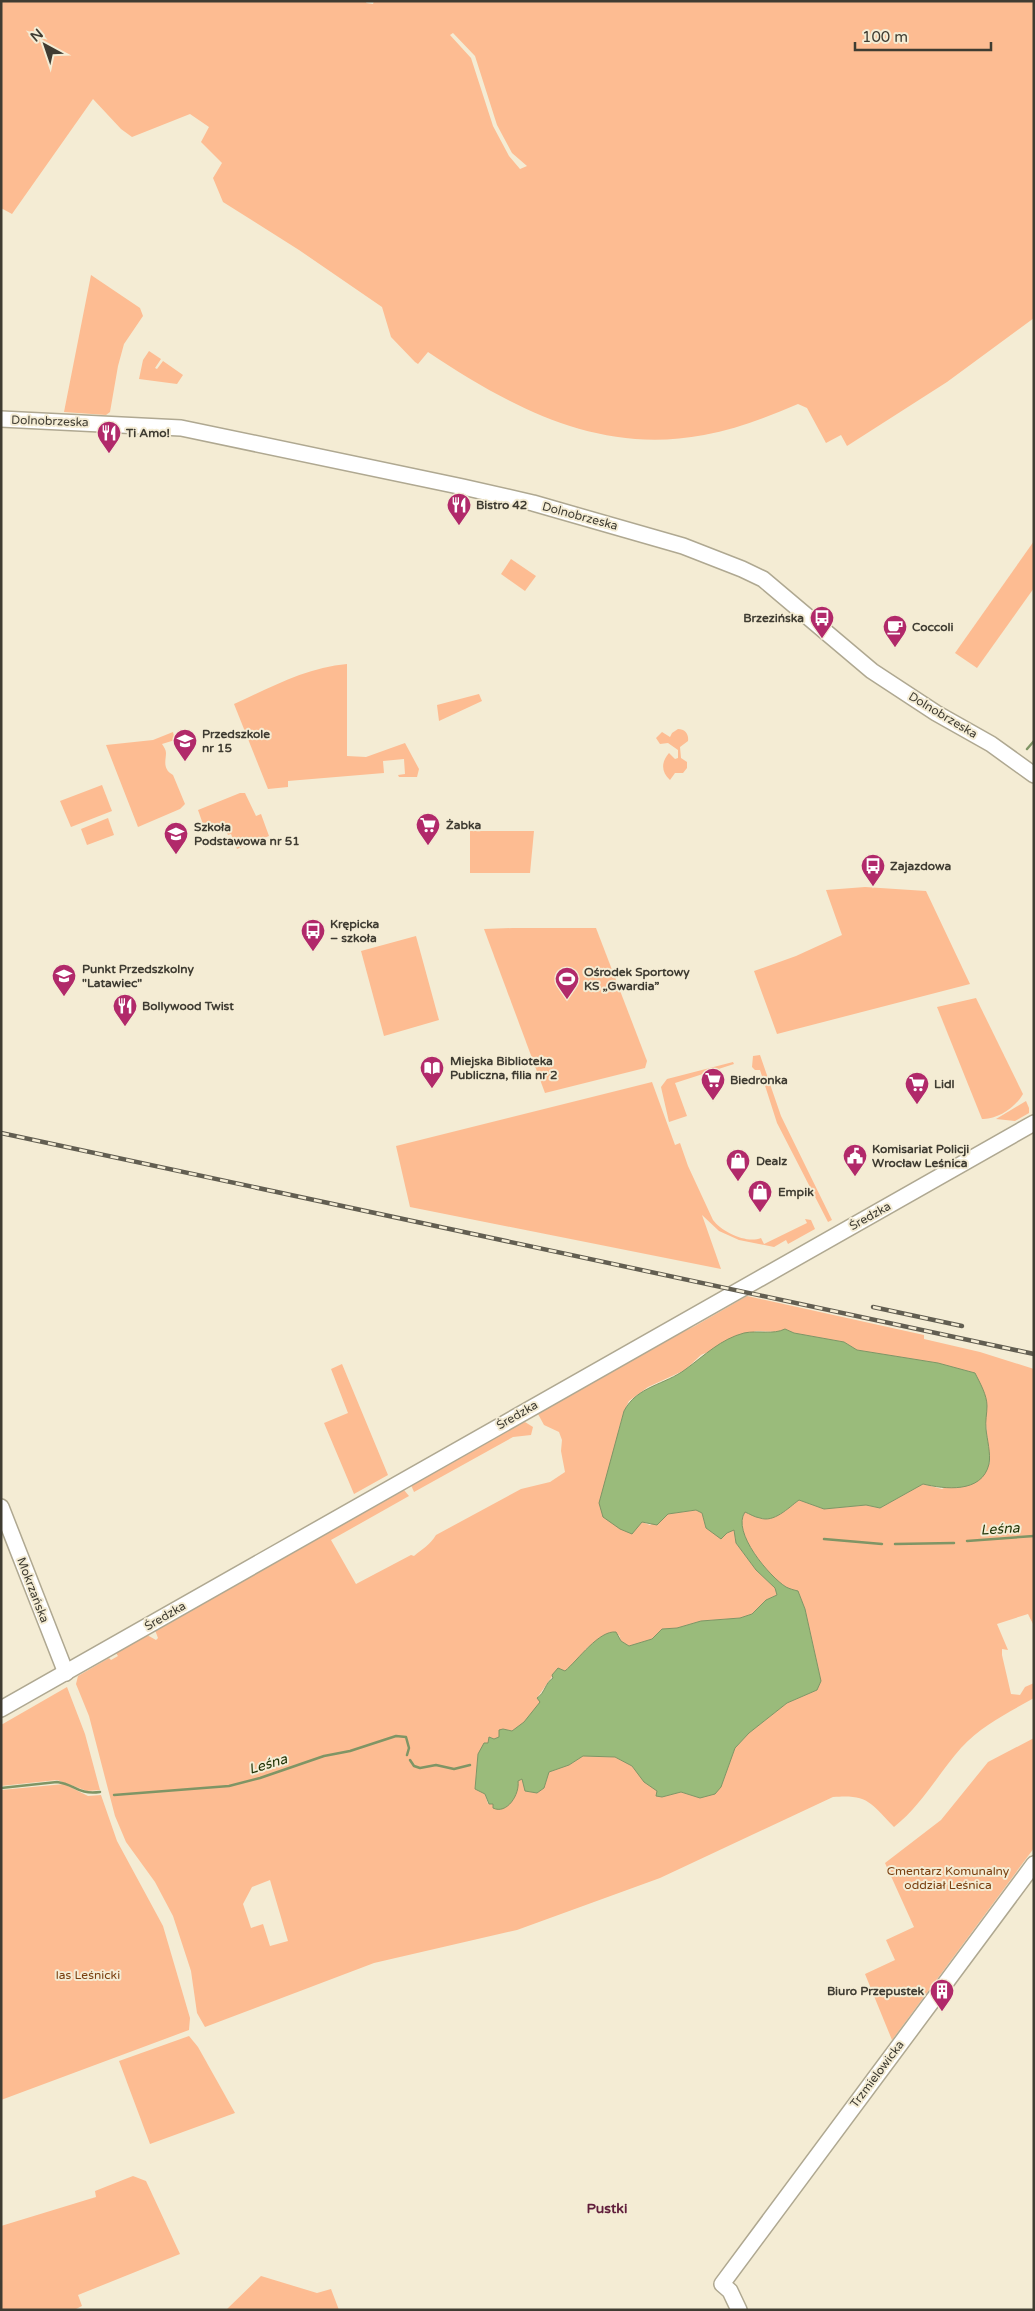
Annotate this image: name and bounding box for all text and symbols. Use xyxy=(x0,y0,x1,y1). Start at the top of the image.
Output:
north arrow xyxy=(20,20,70,70)
scale bar xyxy=(855,20,991,52)
text: N xyxy=(27,25,47,46)
text: 100 m xyxy=(862,28,908,46)
street label: Dolnobrzeska xyxy=(11,413,89,429)
restaurant icon: Ti Amo! xyxy=(96,420,122,454)
place label: Ti Amo! xyxy=(125,426,170,440)
restaurant icon: Bistro 42 xyxy=(446,492,472,526)
place label: Bistro 42 xyxy=(476,498,527,512)
street label: Dolnobrzeska xyxy=(541,499,619,533)
bus stop icon: Brzezińska xyxy=(809,605,835,639)
place label: Brzezińska xyxy=(743,611,804,625)
cafe icon: Coccoli xyxy=(882,614,908,648)
place label: Coccoli xyxy=(912,620,953,634)
street label: Dolnobrzeska xyxy=(906,689,980,741)
place label: Przedszkole nr 15 xyxy=(202,727,270,755)
school or university icon: Przedszkole nr 15 xyxy=(172,728,198,762)
supermarket icon: Żabka xyxy=(415,812,441,846)
place label: Żabka xyxy=(446,818,481,832)
place label: Szkoła Podstawowa nr 51 xyxy=(194,820,300,848)
school or university icon: Szkoła Podstawowa nr 51 xyxy=(163,821,189,855)
bus stop icon: Zajazdowa xyxy=(860,853,886,887)
place label: Zajazdowa xyxy=(890,859,951,874)
place label: Krępicka – szkoła xyxy=(330,917,380,945)
bus stop icon: Krępicka – szkoła xyxy=(300,918,326,952)
place label: Punkt Przedszkolny "Latawiec" xyxy=(82,962,194,990)
school or university icon: Punkt Przedszkolny "Latawiec" xyxy=(51,963,77,997)
place label: Ośrodek Sportowy KS „Gwardia” xyxy=(584,965,690,993)
sports icon: Ośrodek Sportowy KS „Gwardia” xyxy=(554,966,580,1000)
restaurant icon: Bollywood Twist xyxy=(112,993,138,1027)
place label: Bollywood Twist xyxy=(142,999,234,1014)
place label: Miejska Biblioteka Publiczna, filia nr 2 xyxy=(450,1054,558,1082)
library icon: Miejska Biblioteka Publiczna, filia nr 2 xyxy=(419,1055,445,1089)
supermarket icon: Biedronka xyxy=(700,1067,726,1101)
supermarket icon: Lidl xyxy=(904,1071,930,1105)
place label: Biedronka xyxy=(730,1073,788,1087)
place label: Lidl xyxy=(934,1077,954,1091)
place label: Komisariat Policji Wrocław Leśnica xyxy=(872,1142,969,1170)
public building icon: Komisariat Policji Wrocław Leśnica xyxy=(842,1143,868,1177)
shop icon: Dealz xyxy=(725,1148,751,1182)
place label: Dealz xyxy=(756,1154,787,1168)
shop icon: Empik xyxy=(747,1179,773,1213)
place label: Empik xyxy=(778,1185,814,1200)
street label: Średzka xyxy=(847,1199,893,1233)
street label: Średzka xyxy=(494,1398,540,1432)
water label: Leśna xyxy=(980,1519,1021,1539)
street label: Mokrzańska xyxy=(14,1555,52,1625)
street label: Średzka xyxy=(142,1599,188,1633)
water label: Leśna xyxy=(247,1750,290,1778)
park label: Cmentarz Komunalny oddział Leśnica xyxy=(887,1864,1010,1892)
park label: las Leśnicki xyxy=(56,1968,120,1982)
building icon: Biuro Przepustek xyxy=(929,1978,955,2012)
place label: Biuro Przepustek xyxy=(827,1984,924,1999)
street label: Trzmielowicka xyxy=(847,2038,907,2110)
district label: Pustki xyxy=(587,2200,627,2217)

